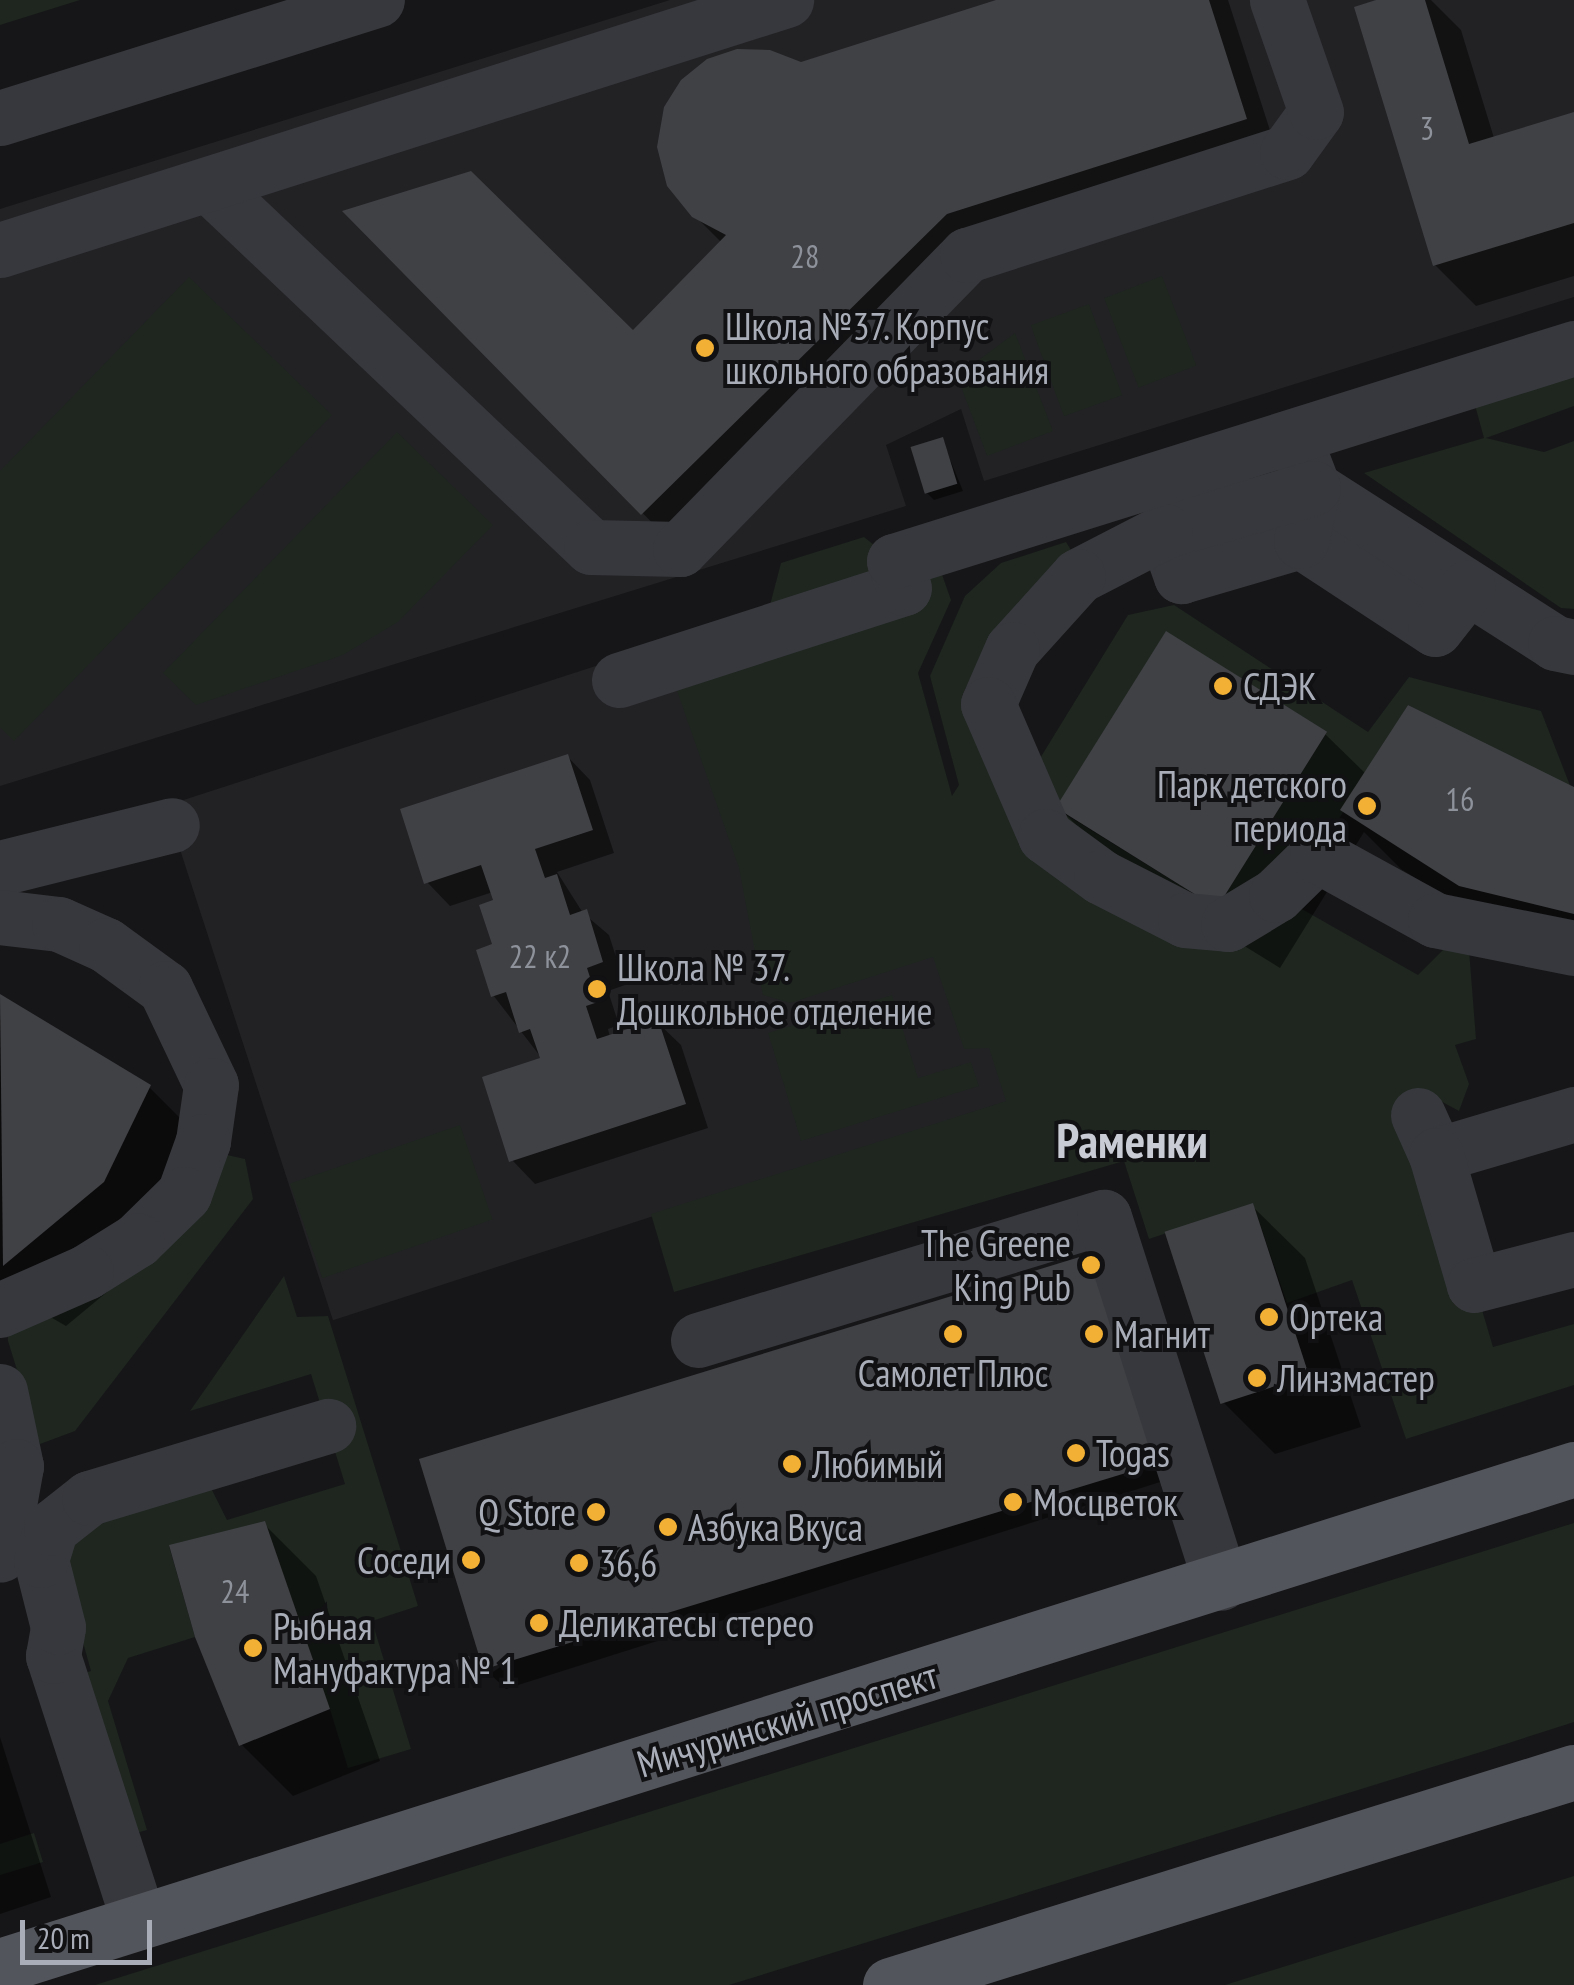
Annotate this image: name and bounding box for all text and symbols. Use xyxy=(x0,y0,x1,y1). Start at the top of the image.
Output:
house number: 3 xyxy=(1420,109,1434,147)
house number: 28 xyxy=(791,237,819,275)
place label: Школа №37. Корпус школьного образования xyxy=(725,303,1049,392)
marker: Школа №37. Корпус школьного образования xyxy=(694,337,716,359)
place label: СДЭК xyxy=(1243,663,1317,709)
marker: СДЭК xyxy=(1212,675,1234,697)
place label: Парк детского периода xyxy=(1157,761,1347,851)
house number: 16 xyxy=(1446,780,1474,818)
marker: Парк детского периода xyxy=(1356,795,1378,817)
house number: 22 к2 xyxy=(509,937,571,975)
place label: Школа № 37. Дошкольное отделение xyxy=(617,944,932,1034)
marker: Школа № 37. Дошкольное отделение xyxy=(586,978,608,1000)
district label: Раменки xyxy=(1056,1112,1208,1170)
place label: The Greene King Pub xyxy=(921,1220,1071,1310)
marker: The Greene King Pub xyxy=(1080,1254,1102,1276)
place label: Ортека xyxy=(1289,1294,1383,1340)
marker: Ортека xyxy=(1258,1306,1280,1328)
place label: Магнит xyxy=(1114,1311,1210,1357)
marker: Самолет Плюс xyxy=(942,1323,964,1345)
marker: Магнит xyxy=(1083,1323,1105,1345)
place label: Самолет Плюс xyxy=(857,1350,1049,1396)
place label: Линзмастер xyxy=(1277,1355,1435,1401)
marker: Линзмастер xyxy=(1246,1367,1268,1389)
place label: Togas xyxy=(1096,1430,1170,1476)
place label: Любимый xyxy=(812,1441,943,1487)
marker: Togas xyxy=(1065,1442,1087,1464)
marker: Любимый xyxy=(781,1453,803,1475)
place label: Мосцветок xyxy=(1033,1479,1178,1525)
place label: Q Store xyxy=(478,1489,576,1535)
marker: Мосцветок xyxy=(1002,1491,1024,1513)
marker: Q Store xyxy=(585,1501,607,1523)
place label: Азбука Вкуса xyxy=(688,1504,863,1550)
marker: Азбука Вкуса xyxy=(657,1516,679,1538)
place label: Соседи xyxy=(357,1537,451,1583)
place label: 36,6 xyxy=(599,1540,657,1586)
marker: Соседи xyxy=(460,1549,482,1571)
marker: 36,6 xyxy=(568,1552,590,1574)
house number: 24 xyxy=(221,1572,249,1610)
place label: Деликатесы стерео xyxy=(559,1600,814,1646)
place label: Рыбная Мануфактура № 1 xyxy=(273,1603,517,1692)
marker: Деликатесы стерео xyxy=(528,1612,550,1634)
marker: Рыбная Мануфактура № 1 xyxy=(242,1637,264,1659)
street label: Мичуринский проспект xyxy=(631,1652,943,1786)
scale bar xyxy=(25,1900,158,1962)
text: 20 m xyxy=(37,1918,90,1957)

